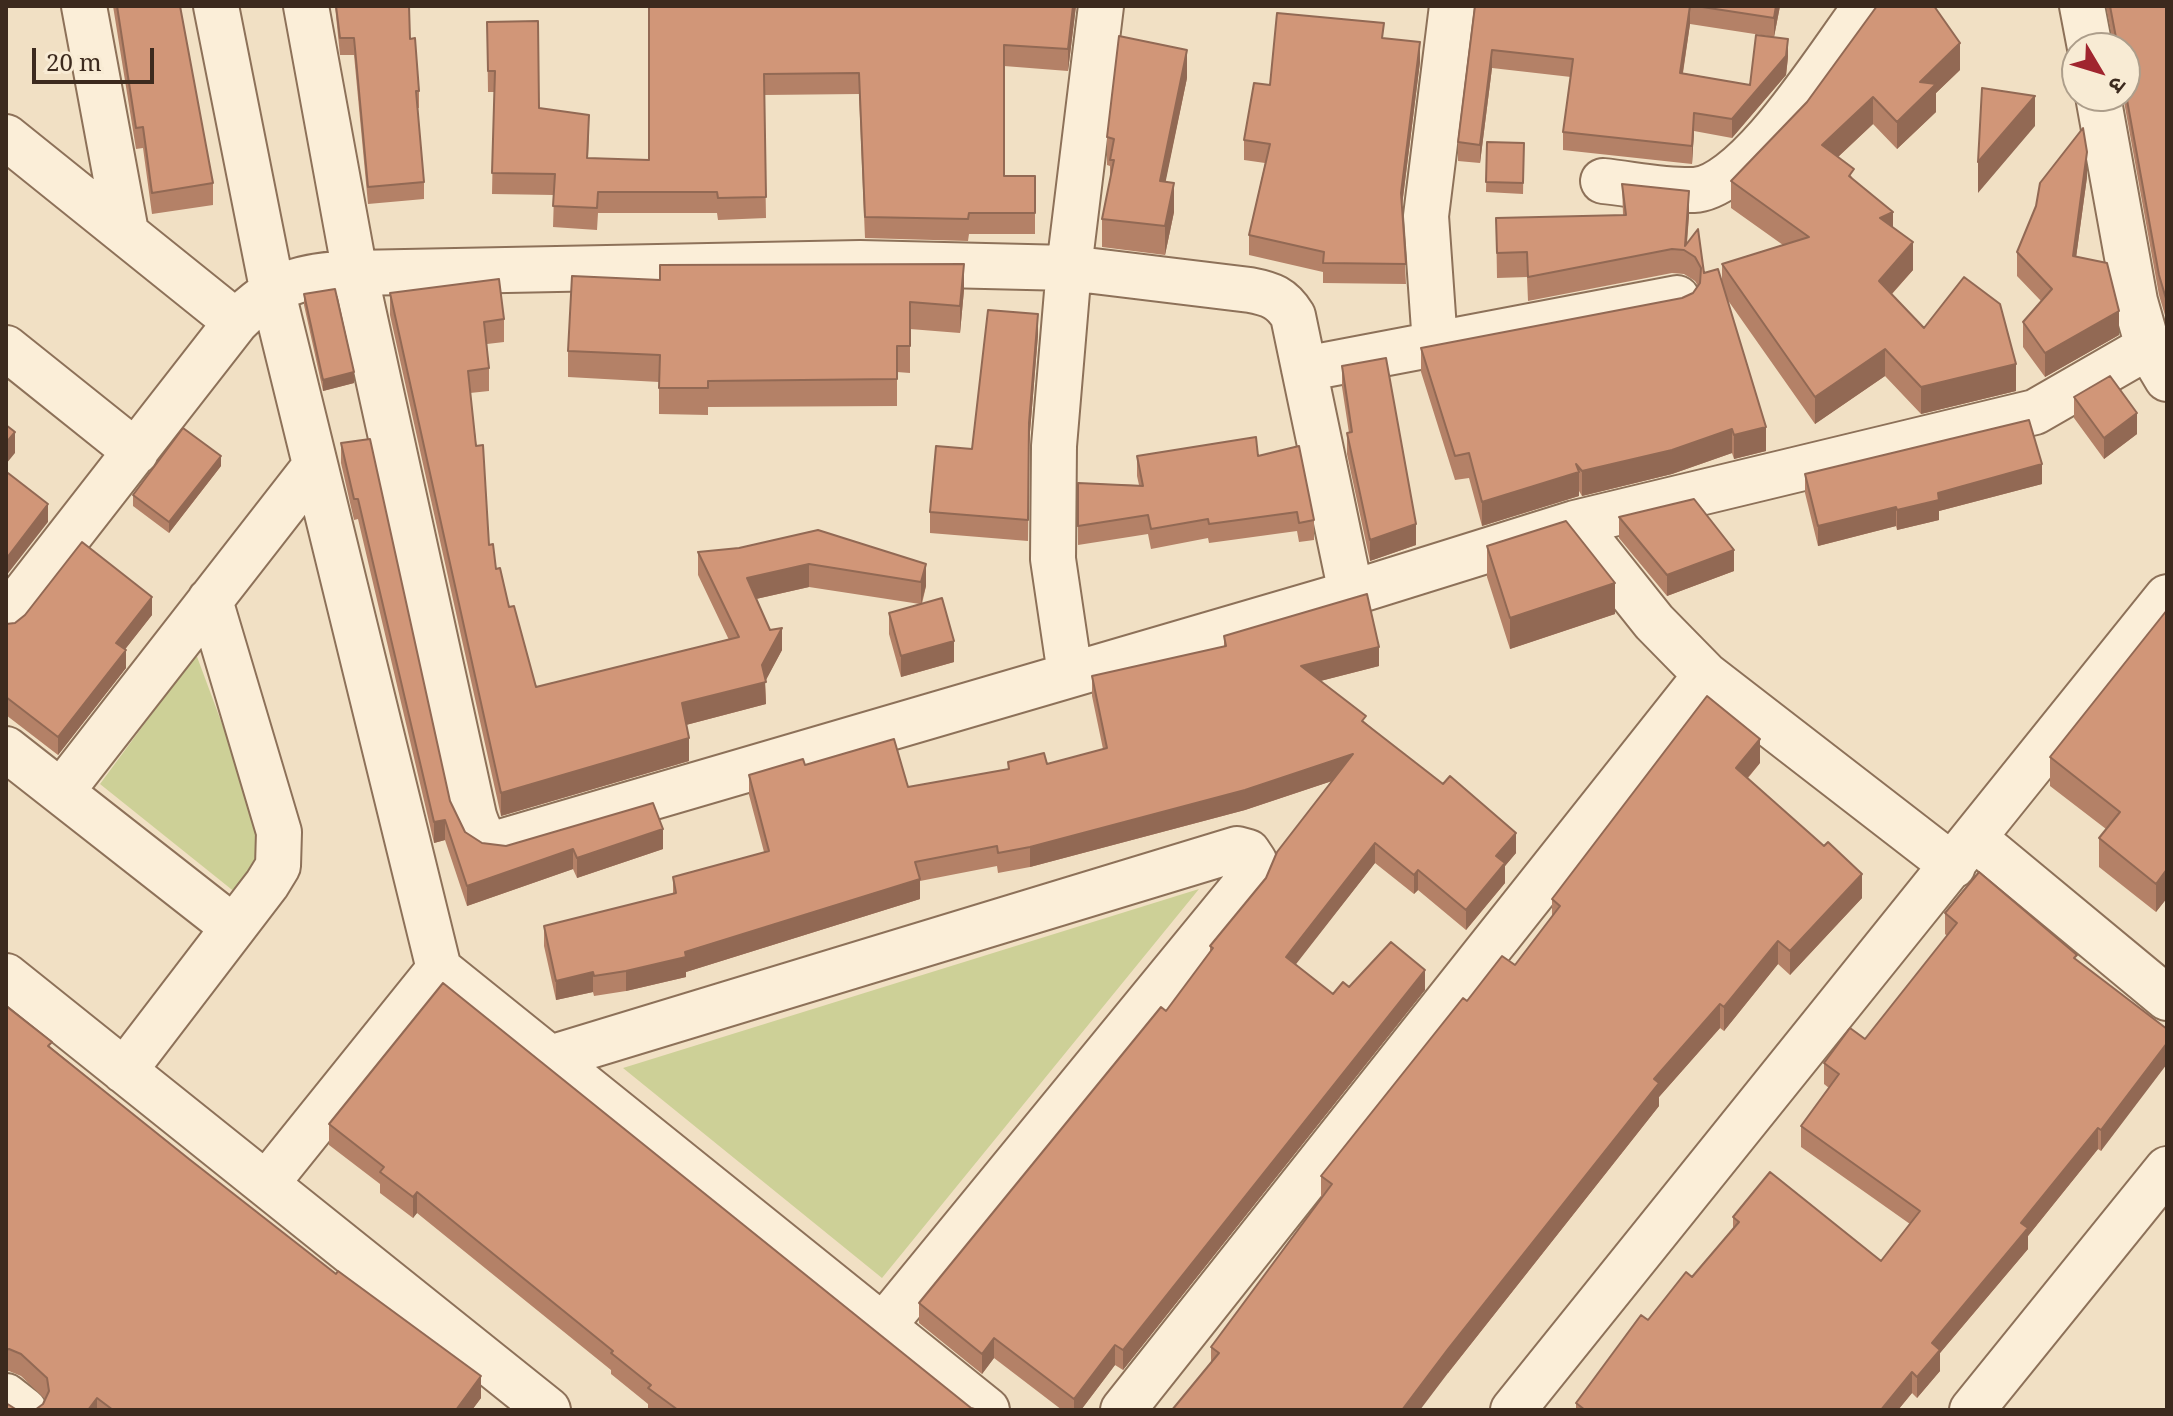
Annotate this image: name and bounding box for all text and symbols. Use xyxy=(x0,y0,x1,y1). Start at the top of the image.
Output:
scale bar xyxy=(36,32,158,82)
north arrow xyxy=(2061,32,2141,112)
text: 20 m xyxy=(46,45,102,78)
text: उ xyxy=(2103,71,2134,100)

